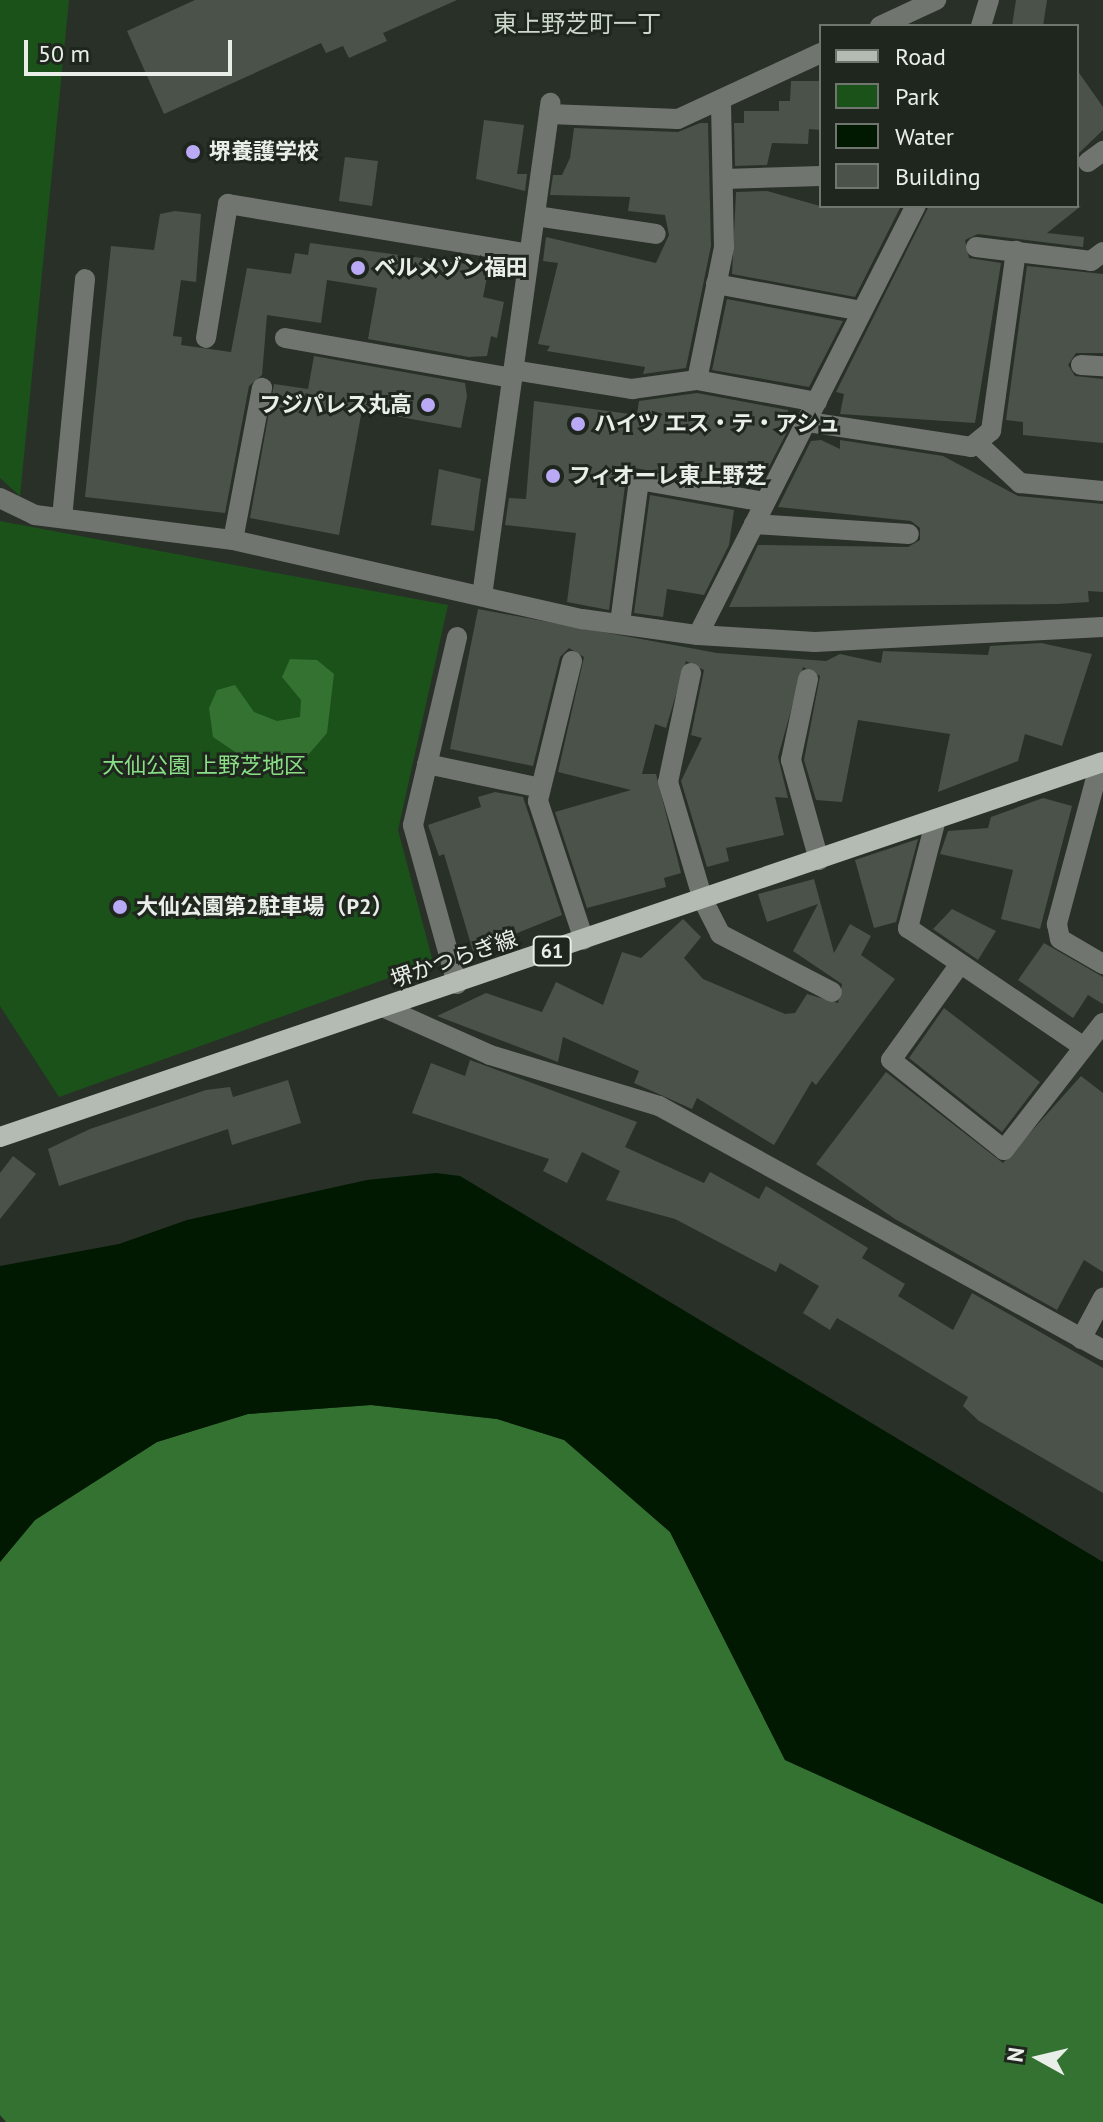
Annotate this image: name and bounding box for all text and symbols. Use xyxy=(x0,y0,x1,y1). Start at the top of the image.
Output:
district label: 東上野芝町一丁 xyxy=(493,10,661,38)
scale bar xyxy=(28,24,236,74)
legend xyxy=(819,24,1079,208)
text: 50 m xyxy=(38,38,90,69)
text: Road xyxy=(895,41,946,72)
text: Park xyxy=(895,81,939,112)
text: Water xyxy=(895,121,954,152)
place label: 堺養護学校 xyxy=(209,139,319,165)
marker: 堺養護学校 xyxy=(184,143,202,161)
text: Building xyxy=(895,161,981,192)
place label: ベルメゾン福田 xyxy=(374,255,528,281)
marker: ベルメゾン福田 xyxy=(349,259,367,277)
place label: フジパレス丸高 xyxy=(258,392,412,418)
marker: フジパレス丸高 xyxy=(419,396,437,414)
place label: ハイツ エス・テ・アシュ xyxy=(594,411,842,437)
marker: ハイツ エス・テ・アシュ xyxy=(569,415,587,433)
place label: フィオーレ東上野芝 xyxy=(569,463,767,489)
marker: フィオーレ東上野芝 xyxy=(544,467,562,485)
park label: 大仙公園 上野芝地区 xyxy=(102,753,306,779)
place label: 大仙公園第2駐車場（P2） xyxy=(136,894,394,920)
marker: 大仙公園第2駐車場（P2） xyxy=(111,898,129,916)
street label: 堺かつらぎ線 xyxy=(387,925,521,993)
road number: 61 xyxy=(532,935,572,967)
north arrow xyxy=(999,2018,1079,2098)
text: N xyxy=(1000,2046,1030,2064)

